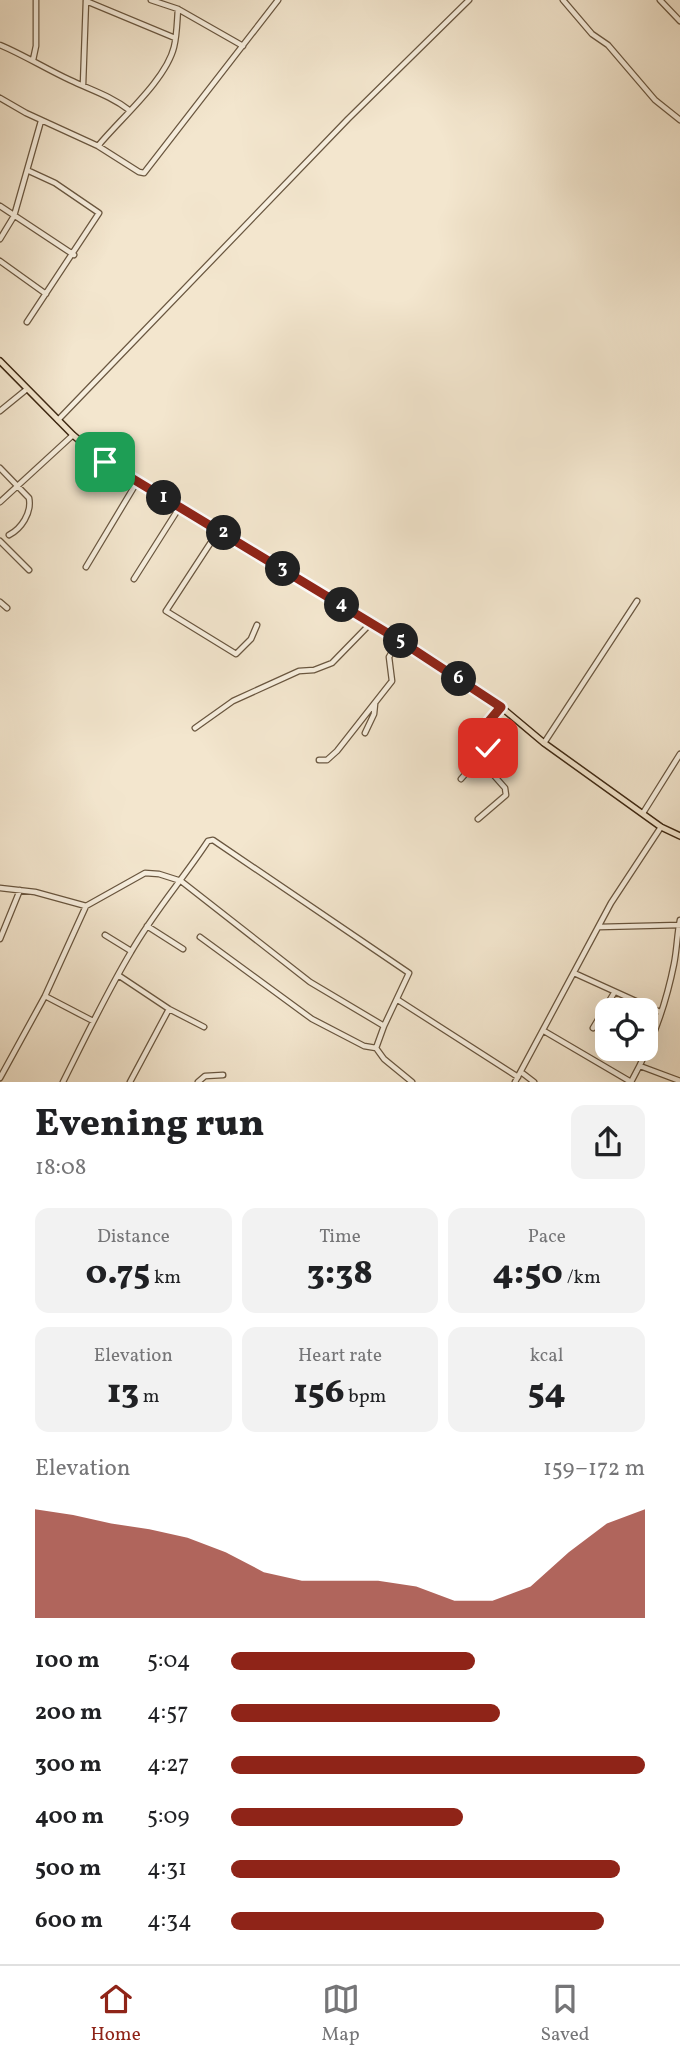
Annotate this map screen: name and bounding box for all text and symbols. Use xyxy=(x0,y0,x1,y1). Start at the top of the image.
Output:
pin xyxy=(75,432,135,492)
icon: arrive xyxy=(86,443,124,481)
pin: 1 xyxy=(146,480,182,516)
text: 1 xyxy=(160,484,167,510)
pin: 2 xyxy=(206,516,242,550)
text: 2 xyxy=(219,519,228,545)
pin: 3 xyxy=(266,552,300,586)
text: 3 xyxy=(278,555,287,581)
pin: 4 xyxy=(324,588,360,622)
text: 4 xyxy=(336,591,347,617)
pin: 5 xyxy=(384,624,418,658)
text: 5 xyxy=(396,627,405,653)
pin: 6 xyxy=(442,662,476,696)
text: 6 xyxy=(453,665,464,691)
pin xyxy=(458,718,518,778)
icon: check xyxy=(469,729,507,767)
map controls xyxy=(595,998,658,1061)
button: locate xyxy=(595,998,658,1061)
text: Evening run xyxy=(35,1099,265,1152)
button: share xyxy=(571,1105,645,1179)
text: 18:08 xyxy=(35,1152,87,1184)
text: Distance xyxy=(97,1224,170,1250)
text: Time xyxy=(319,1224,361,1250)
text: Pace xyxy=(528,1224,566,1250)
text: 0.75 xyxy=(86,1250,150,1298)
text: 3:38 xyxy=(307,1250,373,1298)
text: 4:50 xyxy=(493,1250,563,1298)
text: km xyxy=(150,1265,181,1291)
text: /km xyxy=(563,1265,601,1291)
text: Elevation xyxy=(94,1343,173,1369)
text: Heart rate xyxy=(298,1343,382,1369)
text: kcal xyxy=(530,1343,564,1369)
text: 13 xyxy=(107,1369,139,1417)
text: 156 xyxy=(294,1369,345,1417)
text: 54 xyxy=(528,1369,566,1417)
text: m xyxy=(139,1384,160,1410)
text: bpm xyxy=(345,1384,386,1410)
text: Elevation xyxy=(35,1453,131,1485)
text: 159–172 m xyxy=(543,1453,645,1485)
text: 100 m xyxy=(35,1645,100,1677)
text: 5:04 xyxy=(147,1645,190,1677)
text: 200 m xyxy=(35,1697,102,1729)
text: 4:57 xyxy=(147,1697,188,1729)
text: 300 m xyxy=(35,1749,102,1781)
text: 4:27 xyxy=(147,1749,189,1781)
text: 400 m xyxy=(35,1801,104,1833)
text: 5:09 xyxy=(147,1801,189,1833)
text: 500 m xyxy=(35,1853,101,1885)
text: 4:31 xyxy=(147,1853,187,1885)
text: 600 m xyxy=(35,1905,103,1937)
text: 4:34 xyxy=(147,1905,192,1937)
tab: Home xyxy=(90,1980,141,2048)
tab: Map xyxy=(322,1980,360,2048)
tab: Saved xyxy=(541,1980,590,2048)

